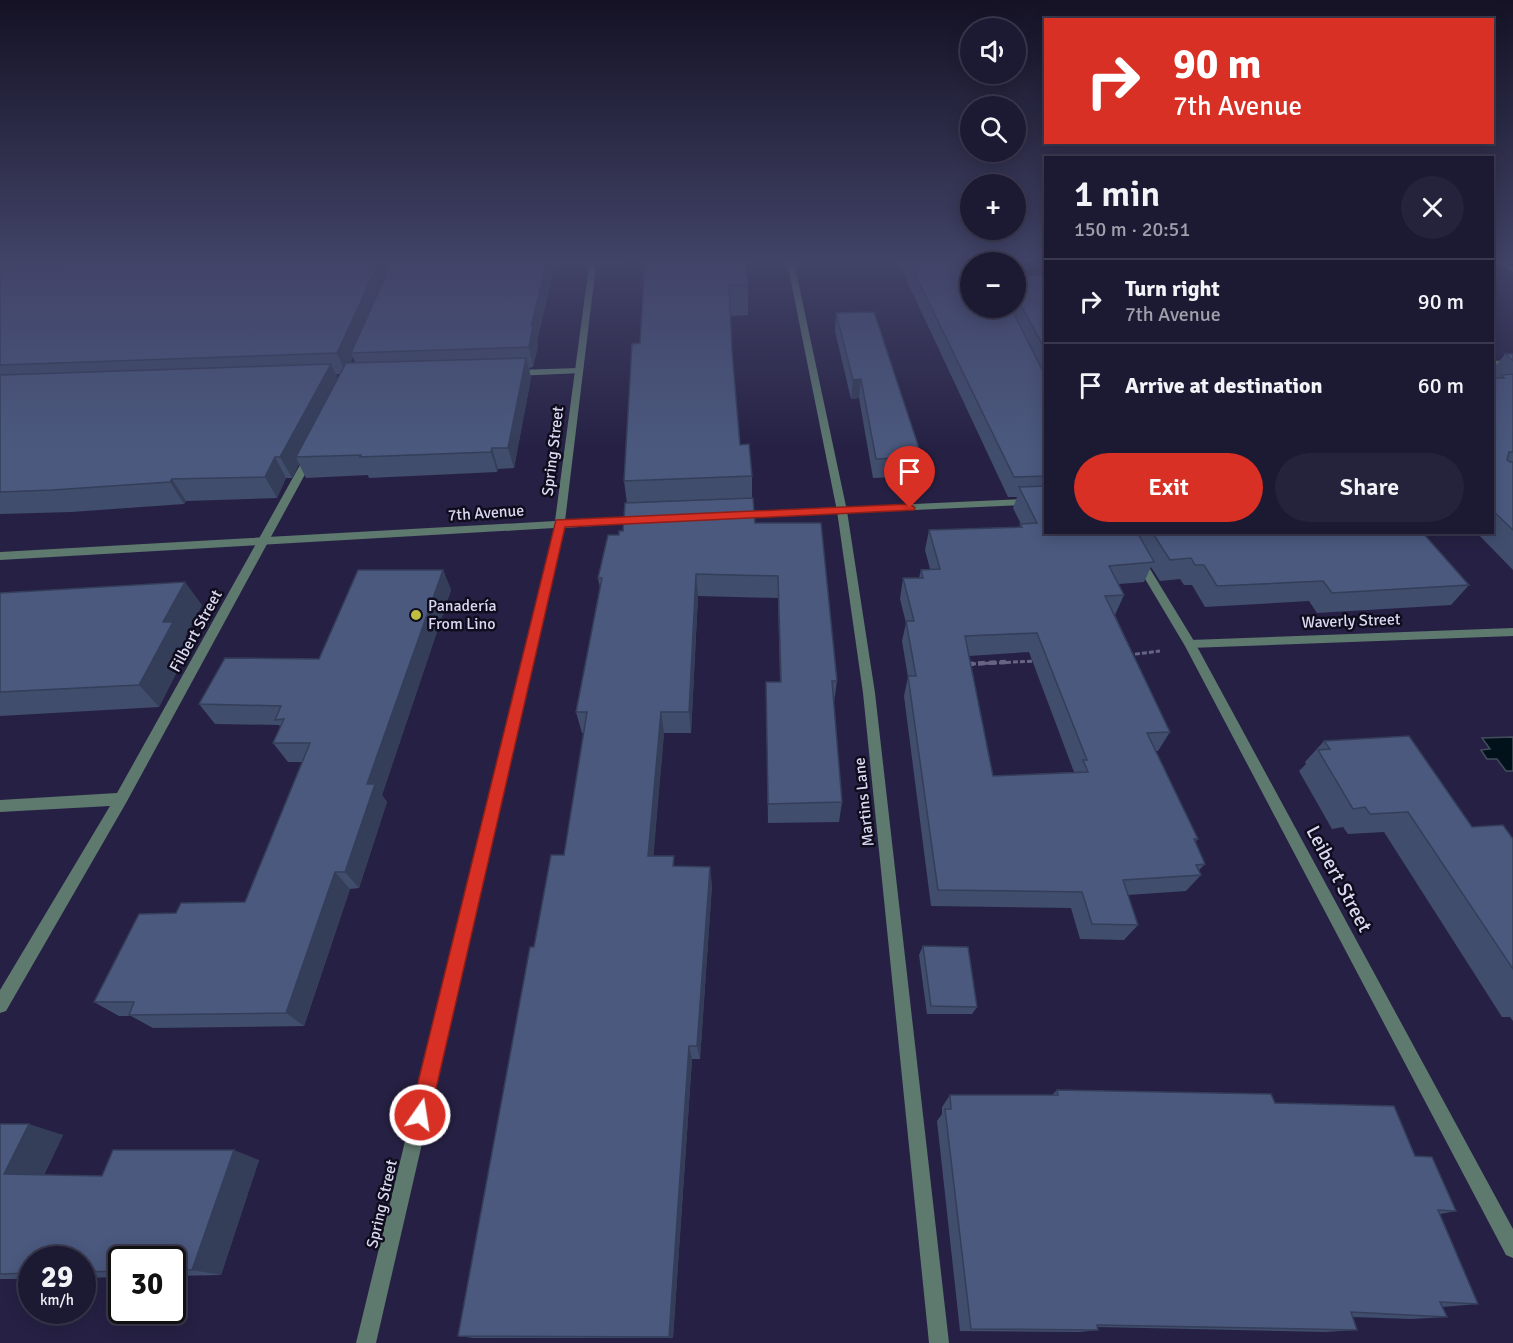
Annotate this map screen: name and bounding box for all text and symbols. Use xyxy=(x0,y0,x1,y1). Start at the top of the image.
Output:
map controls xyxy=(960,18,1026,318)
button: sound xyxy=(960,18,1026,84)
text: 90 m xyxy=(1173,39,1262,90)
icon: right xyxy=(1074,42,1152,120)
text: 7th Avenue xyxy=(1173,90,1302,123)
button: search xyxy=(960,96,1026,162)
text: 1 min xyxy=(1074,172,1160,217)
button: + xyxy=(960,174,1026,240)
button: close xyxy=(1401,176,1464,239)
text: 150 m · 20:51 xyxy=(1074,217,1190,242)
button: − xyxy=(960,252,1026,318)
text: Turn right xyxy=(1125,275,1220,302)
icon: right xyxy=(1074,285,1107,318)
text: 90 m xyxy=(1418,288,1464,315)
text: 7th Avenue xyxy=(1125,302,1221,327)
icon: arrive xyxy=(1074,369,1107,402)
text: Arrive at destination xyxy=(1125,372,1322,399)
text: 60 m xyxy=(1418,372,1464,399)
street label: Spring Street xyxy=(538,405,568,497)
pin xyxy=(884,446,935,508)
button: Exit xyxy=(1074,453,1263,522)
button: Share xyxy=(1275,453,1464,522)
icon: arrive xyxy=(893,455,926,488)
street label: 7th Avenue xyxy=(447,500,525,526)
street label: Filbert Street xyxy=(165,586,227,676)
place label: Panadería From Lino xyxy=(428,596,497,634)
marker: Panadería From Lino xyxy=(409,608,423,622)
street label: Waverly Street xyxy=(1301,609,1401,633)
street label: Martins Lane xyxy=(849,756,879,848)
street label: Leibert Street xyxy=(1300,821,1378,937)
position arrow xyxy=(388,1083,452,1147)
street label: Spring Street xyxy=(362,1157,402,1250)
speed limit sign: 30 xyxy=(108,1246,186,1324)
text: 29 xyxy=(41,1259,73,1296)
text: km/h xyxy=(40,1291,74,1309)

